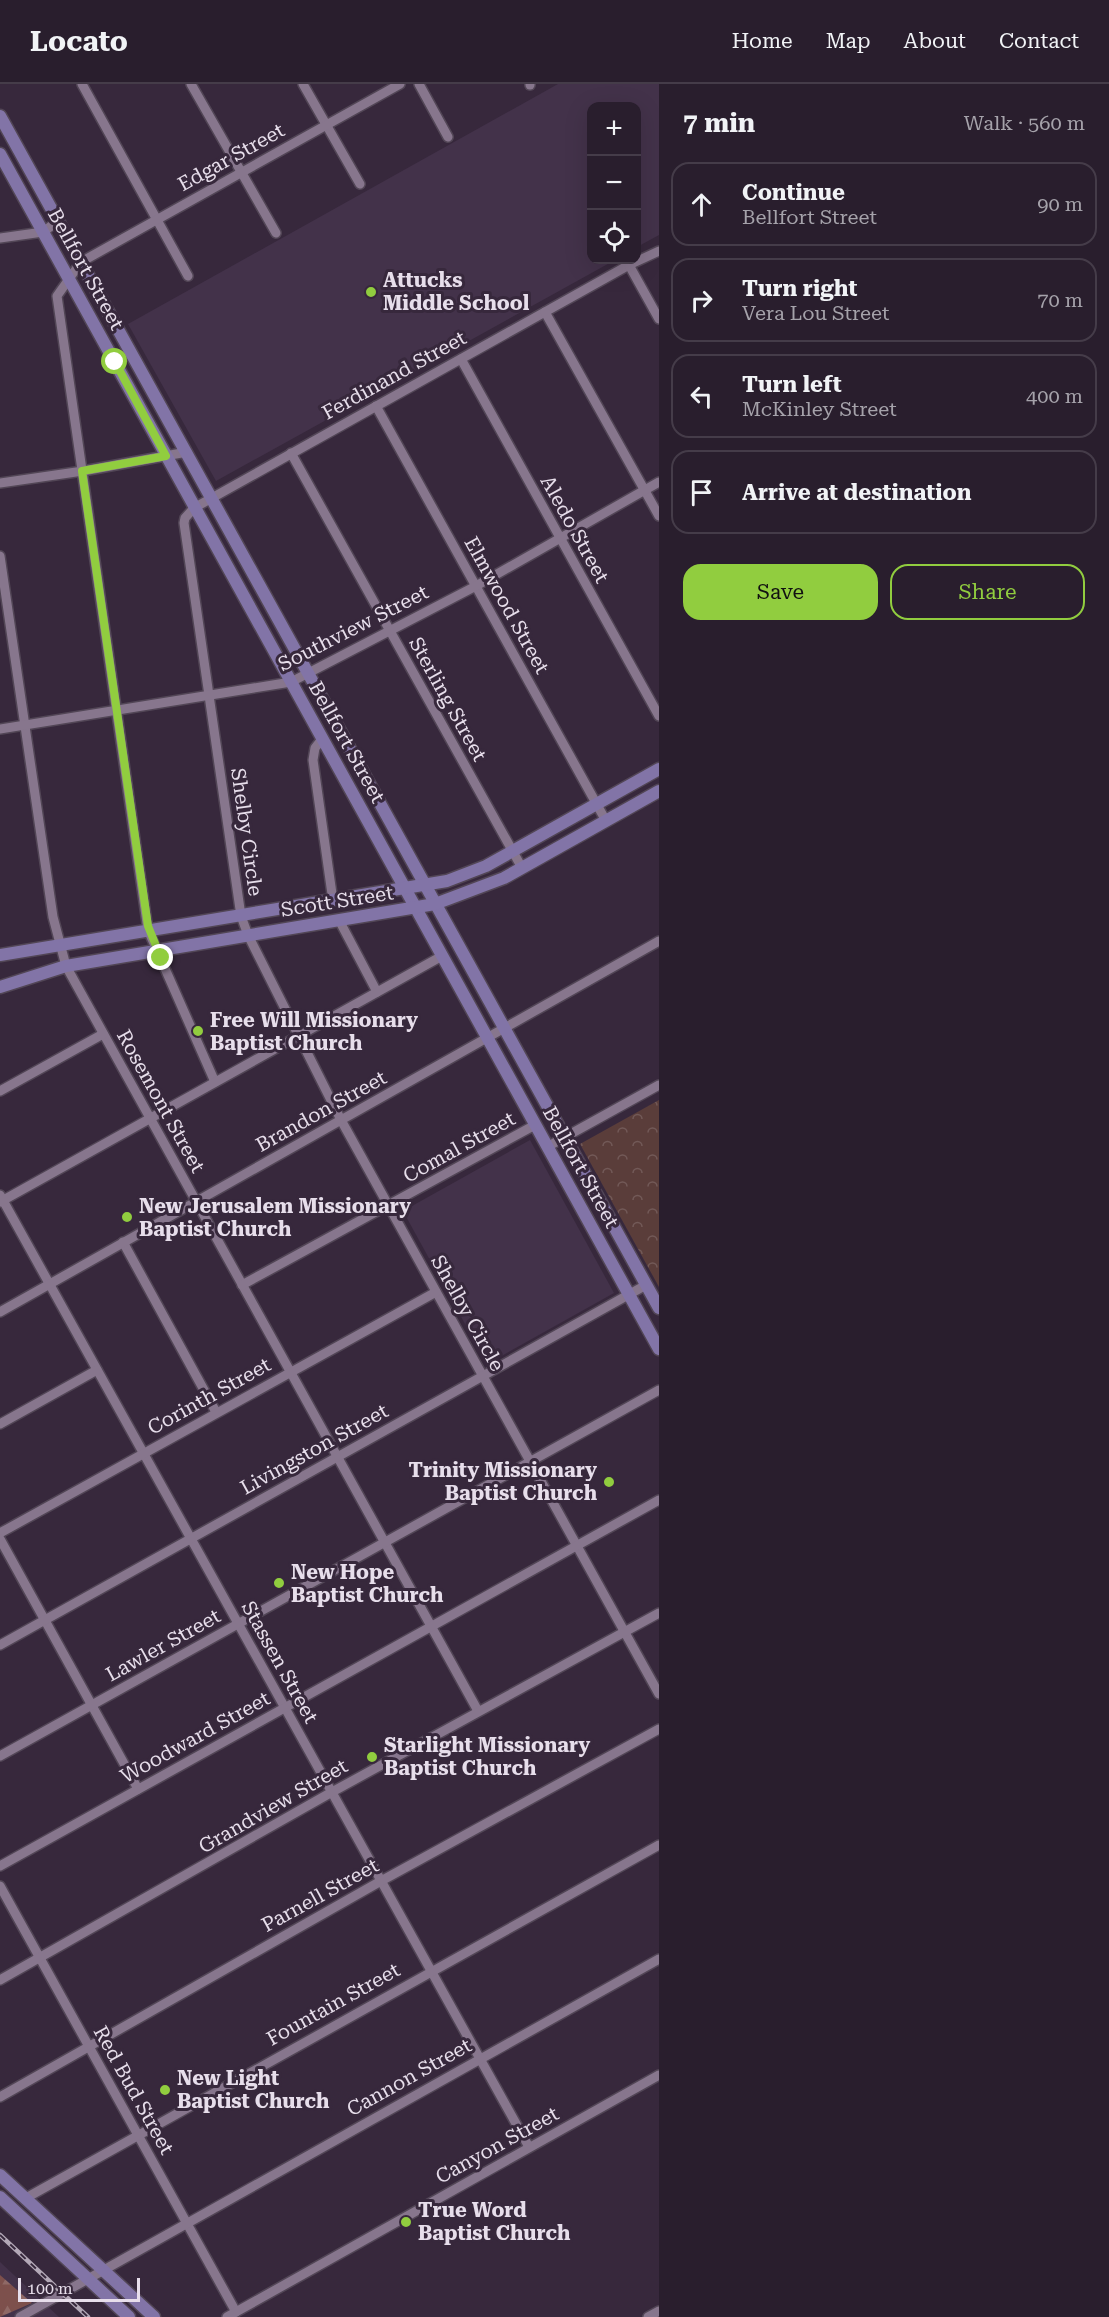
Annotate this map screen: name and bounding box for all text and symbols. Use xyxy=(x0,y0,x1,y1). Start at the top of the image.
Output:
text: Locato xyxy=(30,25,128,58)
text: Home xyxy=(732,29,793,53)
text: Map xyxy=(826,29,871,53)
text: About xyxy=(904,29,966,53)
text: Contact xyxy=(999,29,1079,53)
map controls xyxy=(587,102,641,264)
button: + xyxy=(587,102,641,156)
text: 7 min xyxy=(683,108,755,138)
text: Walk · 560 m xyxy=(964,111,1085,135)
street label: Edgar Street xyxy=(173,118,289,196)
button: − xyxy=(587,156,641,210)
text: Continue xyxy=(742,180,845,205)
icon: ahead xyxy=(685,188,718,221)
text: 90 m xyxy=(1037,192,1083,216)
street label: Bellfort Street xyxy=(43,204,129,334)
text: Bellfort Street xyxy=(742,205,877,229)
button: locate xyxy=(587,210,641,264)
place label: Attucks Middle School xyxy=(383,268,530,315)
text: Turn right xyxy=(742,276,857,301)
icon: right xyxy=(685,284,718,317)
marker: Attucks Middle School xyxy=(364,285,378,299)
text: 70 m xyxy=(1037,288,1083,312)
text: Vera Lou Street xyxy=(742,301,889,325)
street label: Ferdinand Street xyxy=(318,325,471,425)
route start xyxy=(101,348,127,374)
text: Turn left xyxy=(742,372,842,397)
icon: left xyxy=(685,380,718,413)
text: 400 m xyxy=(1026,384,1083,408)
text: McKinley Street xyxy=(742,397,897,421)
street label: Aledo Street xyxy=(536,471,615,587)
icon: arrive xyxy=(685,476,718,509)
text: Arrive at destination xyxy=(742,480,971,505)
street label: Elmwood Street xyxy=(459,532,555,678)
button: Save xyxy=(683,564,878,620)
button: Share xyxy=(890,564,1085,620)
street label: Southview Street xyxy=(274,580,433,676)
street label: Sterling Street xyxy=(404,633,492,766)
street label: Bellfort Street xyxy=(304,677,390,807)
street label: Shelby Circle xyxy=(226,766,268,898)
street label: Scott Street xyxy=(279,880,396,922)
route end xyxy=(147,944,173,970)
place label: Free Will Missionary Baptist Church xyxy=(210,1008,418,1055)
marker: Free Will Missionary Baptist Church xyxy=(191,1024,205,1038)
street label: Rosemont Street xyxy=(112,1025,210,1177)
street label: Brandon Street xyxy=(252,1065,391,1157)
street label: Bellfort Street xyxy=(538,1102,624,1232)
street label: Comal Street xyxy=(399,1106,520,1188)
place label: New Jerusalem Missionary Baptist Church xyxy=(139,1194,411,1241)
marker: New Jerusalem Missionary Baptist Church xyxy=(120,1210,134,1224)
street label: Shelby Circle xyxy=(426,1251,510,1375)
street label: Corinth Street xyxy=(143,1352,275,1440)
street label: Livingston Street xyxy=(236,1398,393,1500)
place label: Trinity Missionary Baptist Church xyxy=(408,1458,598,1505)
marker: Trinity Missionary Baptist Church xyxy=(602,1475,616,1489)
place label: New Hope Baptist Church xyxy=(291,1560,444,1607)
marker: New Hope Baptist Church xyxy=(272,1576,286,1590)
street label: Stassen Street xyxy=(237,1597,324,1728)
street label: Lawler Street xyxy=(101,1603,225,1686)
street label: Woodward Street xyxy=(116,1686,274,1788)
place label: Starlight Missionary Baptist Church xyxy=(384,1733,590,1780)
marker: Starlight Missionary Baptist Church xyxy=(365,1750,379,1764)
street label: Grandview Street xyxy=(194,1753,352,1858)
street label: Parnell Street xyxy=(257,1853,383,1937)
street label: Fountain Street xyxy=(262,1957,404,2051)
street label: Red Bud Street xyxy=(89,2021,180,2159)
street label: Cannon Street xyxy=(343,2033,476,2121)
place label: New Light Baptist Church xyxy=(177,2066,330,2113)
marker: New Light Baptist Church xyxy=(158,2083,172,2097)
street label: Canyon Street xyxy=(431,2101,563,2189)
place label: True Word Baptist Church xyxy=(418,2198,571,2245)
marker: True Word Baptist Church xyxy=(399,2215,413,2229)
scale bar xyxy=(18,2275,140,2302)
text: 100 m xyxy=(27,2279,73,2298)

